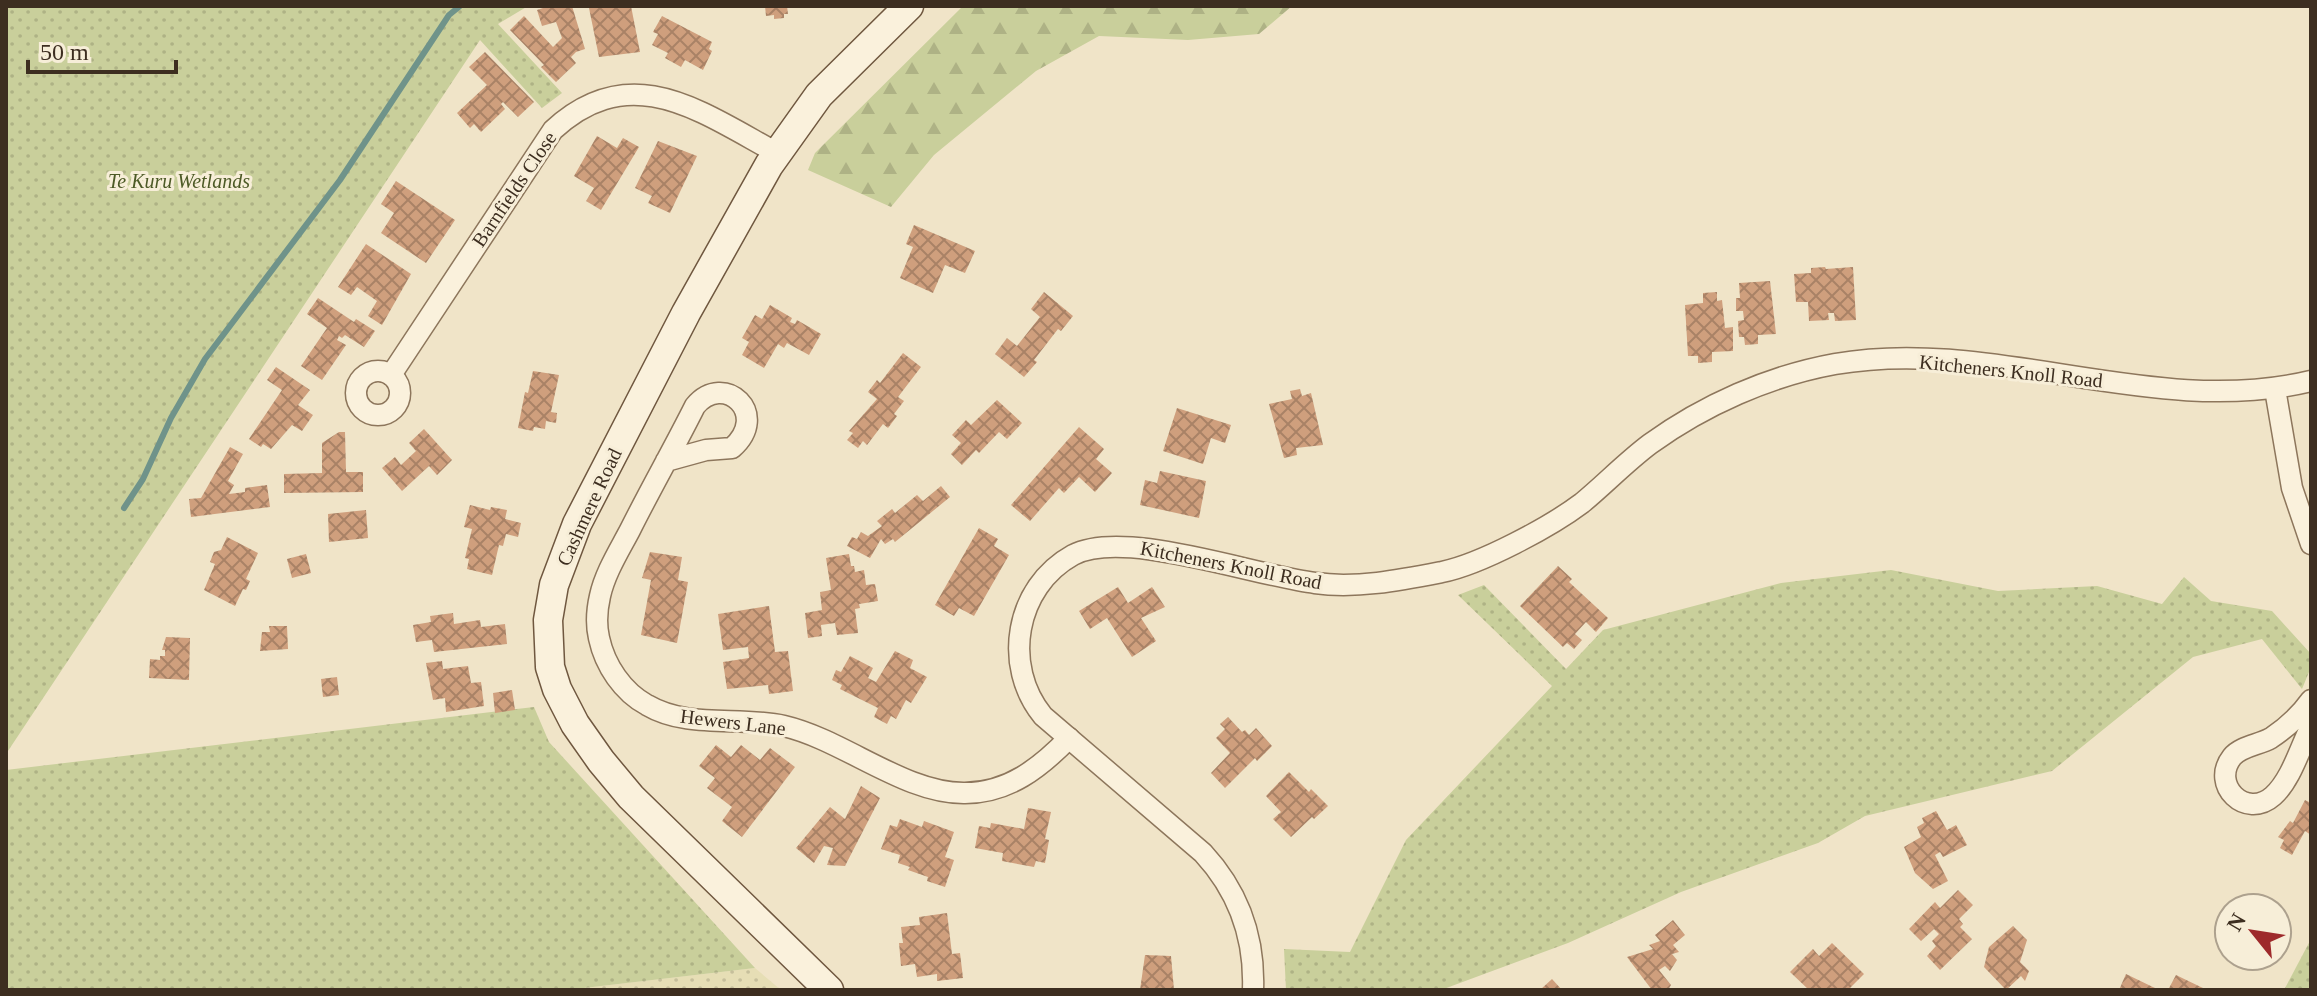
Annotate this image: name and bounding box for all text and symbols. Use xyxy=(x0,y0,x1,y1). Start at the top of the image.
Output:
scale bar xyxy=(28,24,176,74)
text: 50 m xyxy=(40,39,89,65)
street label: Barnfields Close xyxy=(467,127,561,251)
park label: Te Kuru Wetlands xyxy=(108,170,250,192)
street label: Kitcheners Knoll Road xyxy=(1918,350,2104,392)
street label: Cashmere Road xyxy=(552,445,626,569)
street label: Kitcheners Knoll Road xyxy=(1138,537,1324,593)
street label: Hewers Lane xyxy=(679,705,787,739)
north arrow xyxy=(2213,892,2293,972)
text: N xyxy=(2221,909,2251,935)

